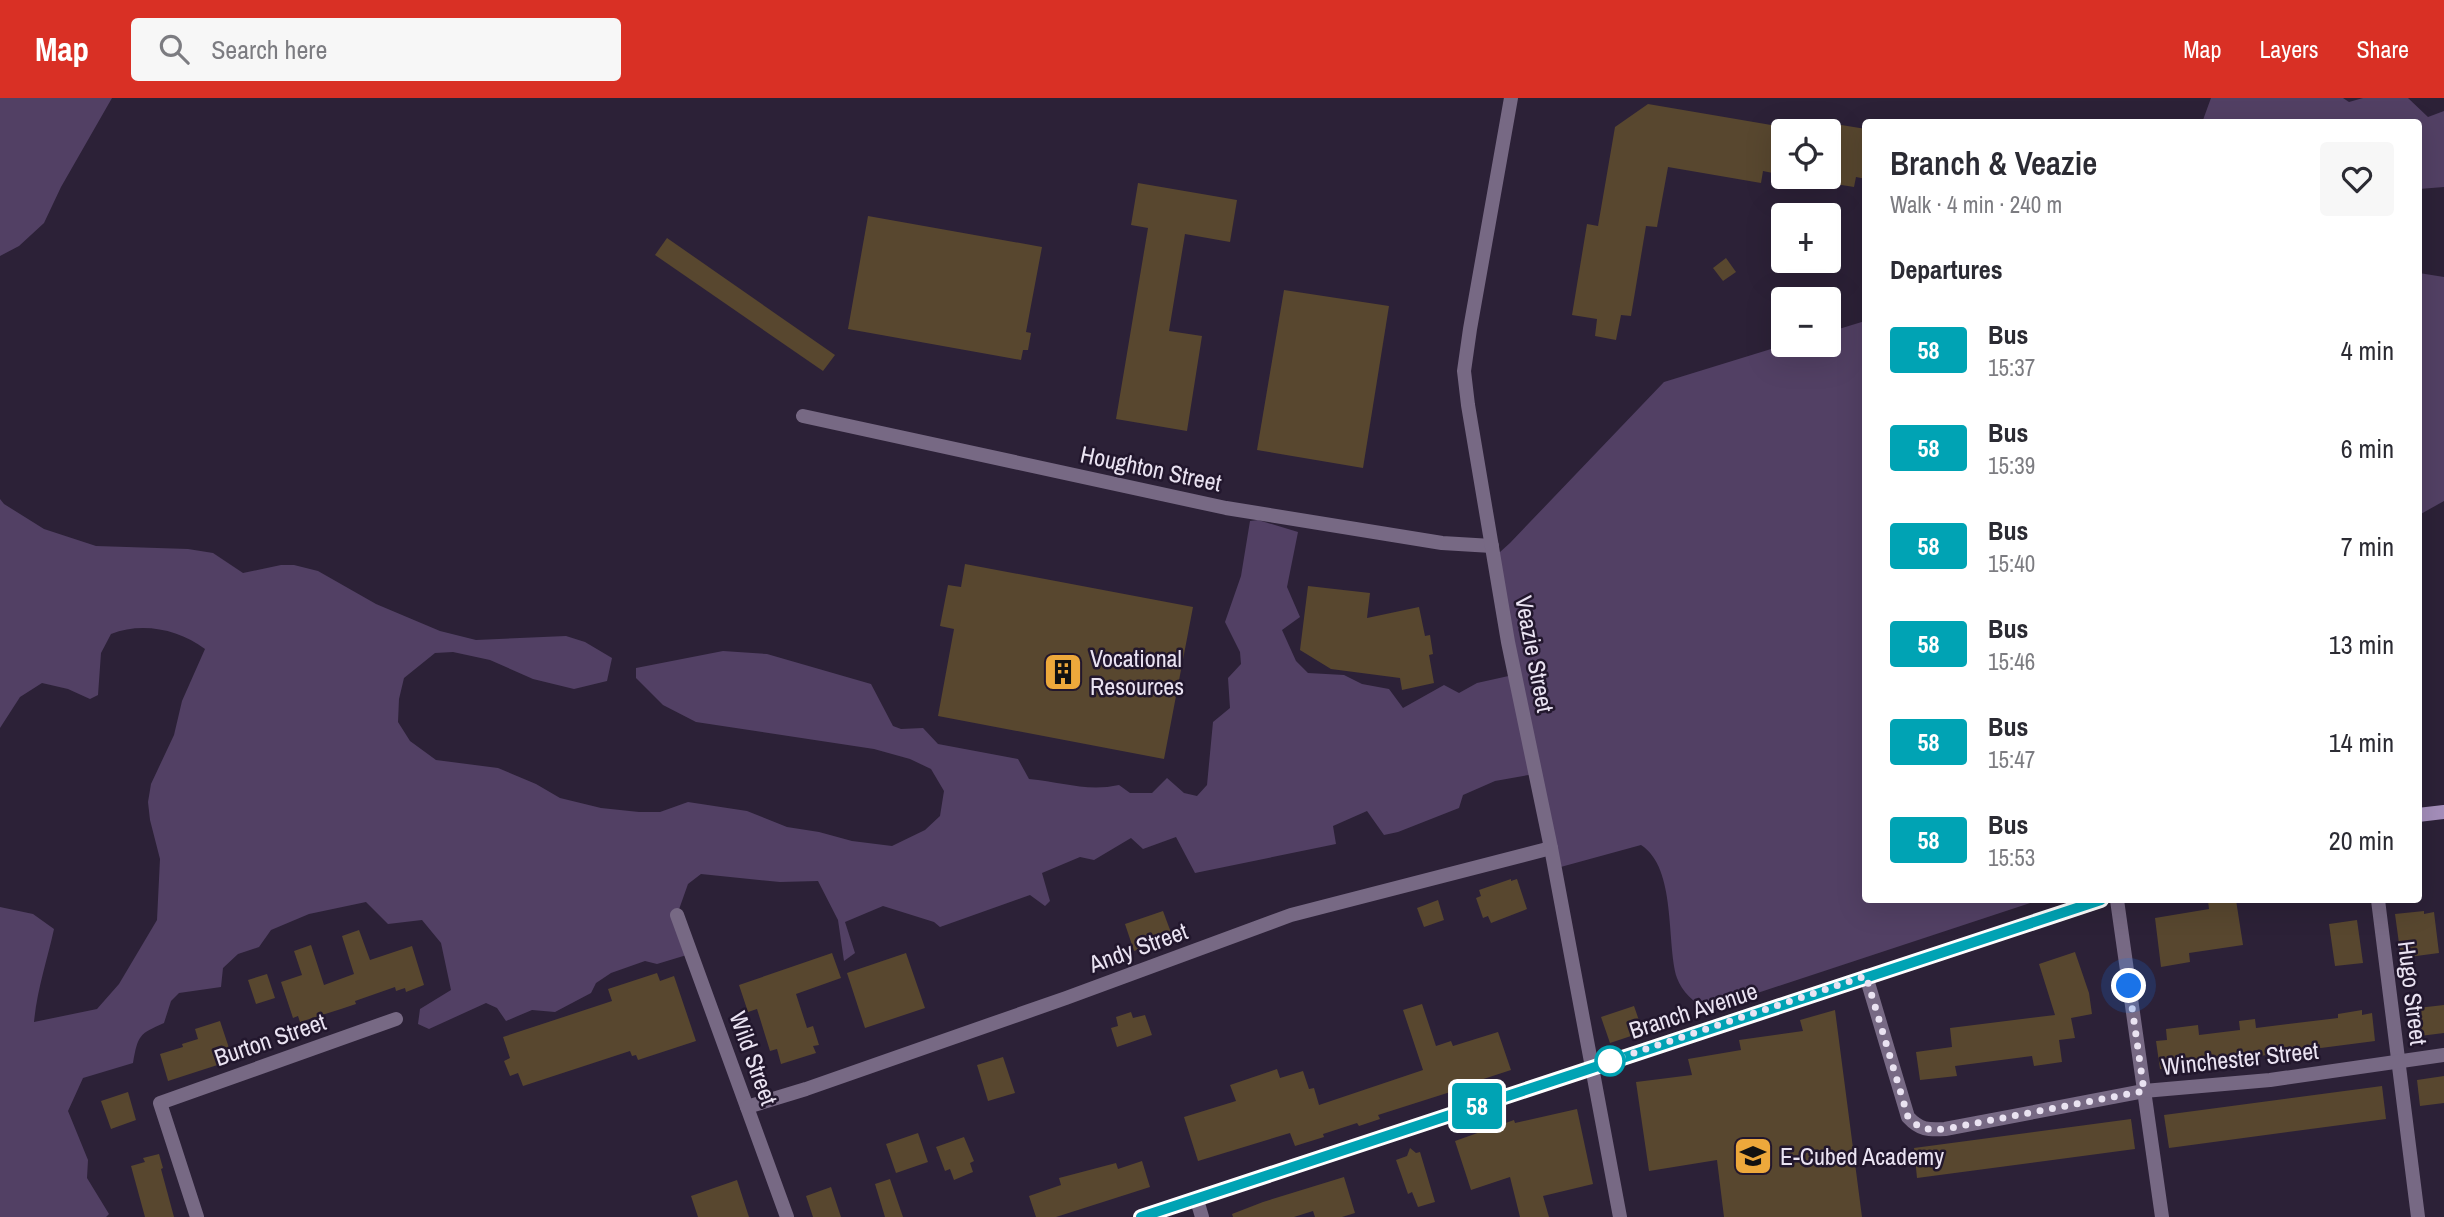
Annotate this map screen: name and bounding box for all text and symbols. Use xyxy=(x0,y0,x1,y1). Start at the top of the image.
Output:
search box xyxy=(131,18,621,81)
text: Map xyxy=(35,27,89,71)
icon: search xyxy=(155,30,193,68)
text: Search here xyxy=(211,32,327,67)
text: Map xyxy=(2183,33,2221,65)
text: Layers xyxy=(2259,33,2318,65)
text: Share xyxy=(2356,33,2409,65)
map controls xyxy=(1771,119,1841,357)
button: locate xyxy=(1771,119,1841,189)
text: Branch & Veazie xyxy=(1890,141,2097,185)
button: heart xyxy=(2320,142,2394,216)
text: Walk · 4 min · 240 m xyxy=(1890,189,2062,220)
button: + xyxy=(1771,203,1841,273)
text: Departures xyxy=(1890,252,2003,287)
button: − xyxy=(1771,287,1841,357)
text: Bus xyxy=(1988,317,2028,352)
text: 4 min xyxy=(2341,333,2394,368)
text: 58 xyxy=(1918,334,1939,366)
text: 15:37 xyxy=(1988,352,2035,383)
text: Bus xyxy=(1988,415,2028,450)
text: 6 min xyxy=(2341,431,2394,466)
text: 58 xyxy=(1918,432,1939,464)
street label: Houghton Street xyxy=(1078,437,1225,499)
text: 15:39 xyxy=(1988,450,2035,481)
text: Bus xyxy=(1988,513,2028,548)
text: 7 min xyxy=(2341,529,2394,564)
text: 58 xyxy=(1918,530,1939,562)
text: 15:40 xyxy=(1988,548,2035,579)
street label: Veazie Street xyxy=(1508,593,1562,716)
text: Bus xyxy=(1988,611,2028,646)
text: 13 min xyxy=(2329,627,2394,662)
text: 58 xyxy=(1918,628,1939,660)
place label: Vocational Resources xyxy=(1090,642,1184,702)
text: 15:46 xyxy=(1988,646,2035,677)
building icon: Vocational Resources xyxy=(1042,651,1084,693)
text: Bus xyxy=(1988,709,2028,744)
text: 14 min xyxy=(2329,725,2394,760)
text: 58 xyxy=(1918,726,1939,758)
text: 15:47 xyxy=(1988,744,2035,775)
text: Bus xyxy=(1988,807,2028,842)
text: 20 min xyxy=(2329,823,2394,858)
text: 58 xyxy=(1918,824,1939,856)
text: 15:53 xyxy=(1988,842,2035,873)
street label: Andy Street xyxy=(1083,914,1192,980)
street label: Hugo Street xyxy=(2391,939,2435,1048)
your location xyxy=(2111,968,2146,1003)
street label: Branch Avenue xyxy=(1625,974,1761,1046)
street label: Burton Street xyxy=(210,1005,331,1073)
street label: Wild Street xyxy=(722,1007,786,1110)
street label: Winchester Street xyxy=(2160,1034,2321,1082)
unlabelled marker xyxy=(1595,1046,1625,1076)
line badge: 58 xyxy=(1446,1083,1508,1129)
text: 58 xyxy=(1466,1090,1488,1122)
school or university icon: E-Cubed Academy xyxy=(1732,1135,1774,1177)
place label: E-Cubed Academy xyxy=(1780,1140,1944,1172)

